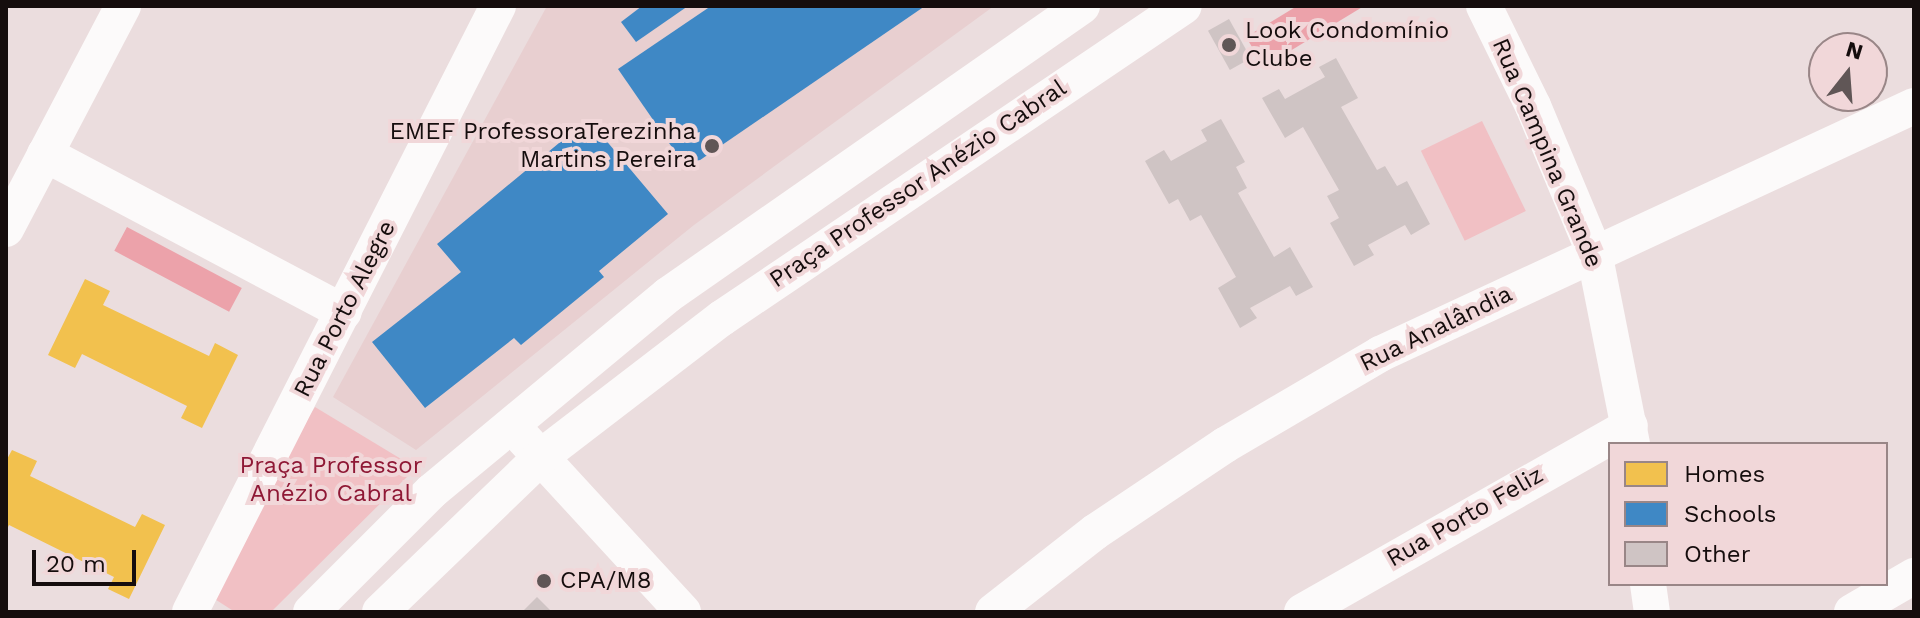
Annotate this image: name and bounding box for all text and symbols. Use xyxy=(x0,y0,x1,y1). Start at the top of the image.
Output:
place label: Look Condomínio Clube xyxy=(1245,17,1450,73)
north arrow xyxy=(1808,32,1888,112)
street label: Rua Campina Grande xyxy=(1485,33,1609,273)
marker: Look Condomínio Clube xyxy=(1220,36,1238,54)
text: N xyxy=(1843,36,1866,65)
street label: Praça Professor Anézio Cabral xyxy=(763,73,1073,295)
place label: EMEF ProfessoraTerezinha Martins Pereira xyxy=(389,118,696,174)
marker: EMEF ProfessoraTerezinha Martins Pereira xyxy=(703,137,721,155)
street label: Rua Porto Alegre xyxy=(288,215,402,403)
street label: Rua Analândia xyxy=(1354,279,1518,379)
legend xyxy=(1608,442,1888,586)
park label: Praça Professor Anézio Cabral xyxy=(239,452,423,508)
street label: Rua Porto Feliz xyxy=(1381,460,1549,574)
text: Homes xyxy=(1684,460,1765,488)
text: Schools xyxy=(1684,500,1776,528)
scale bar xyxy=(36,534,140,584)
text: Other xyxy=(1684,540,1751,568)
text: 20 m xyxy=(46,550,106,578)
place label: CPA/M8 xyxy=(560,567,652,595)
marker: CPA/M8 xyxy=(535,572,553,590)

